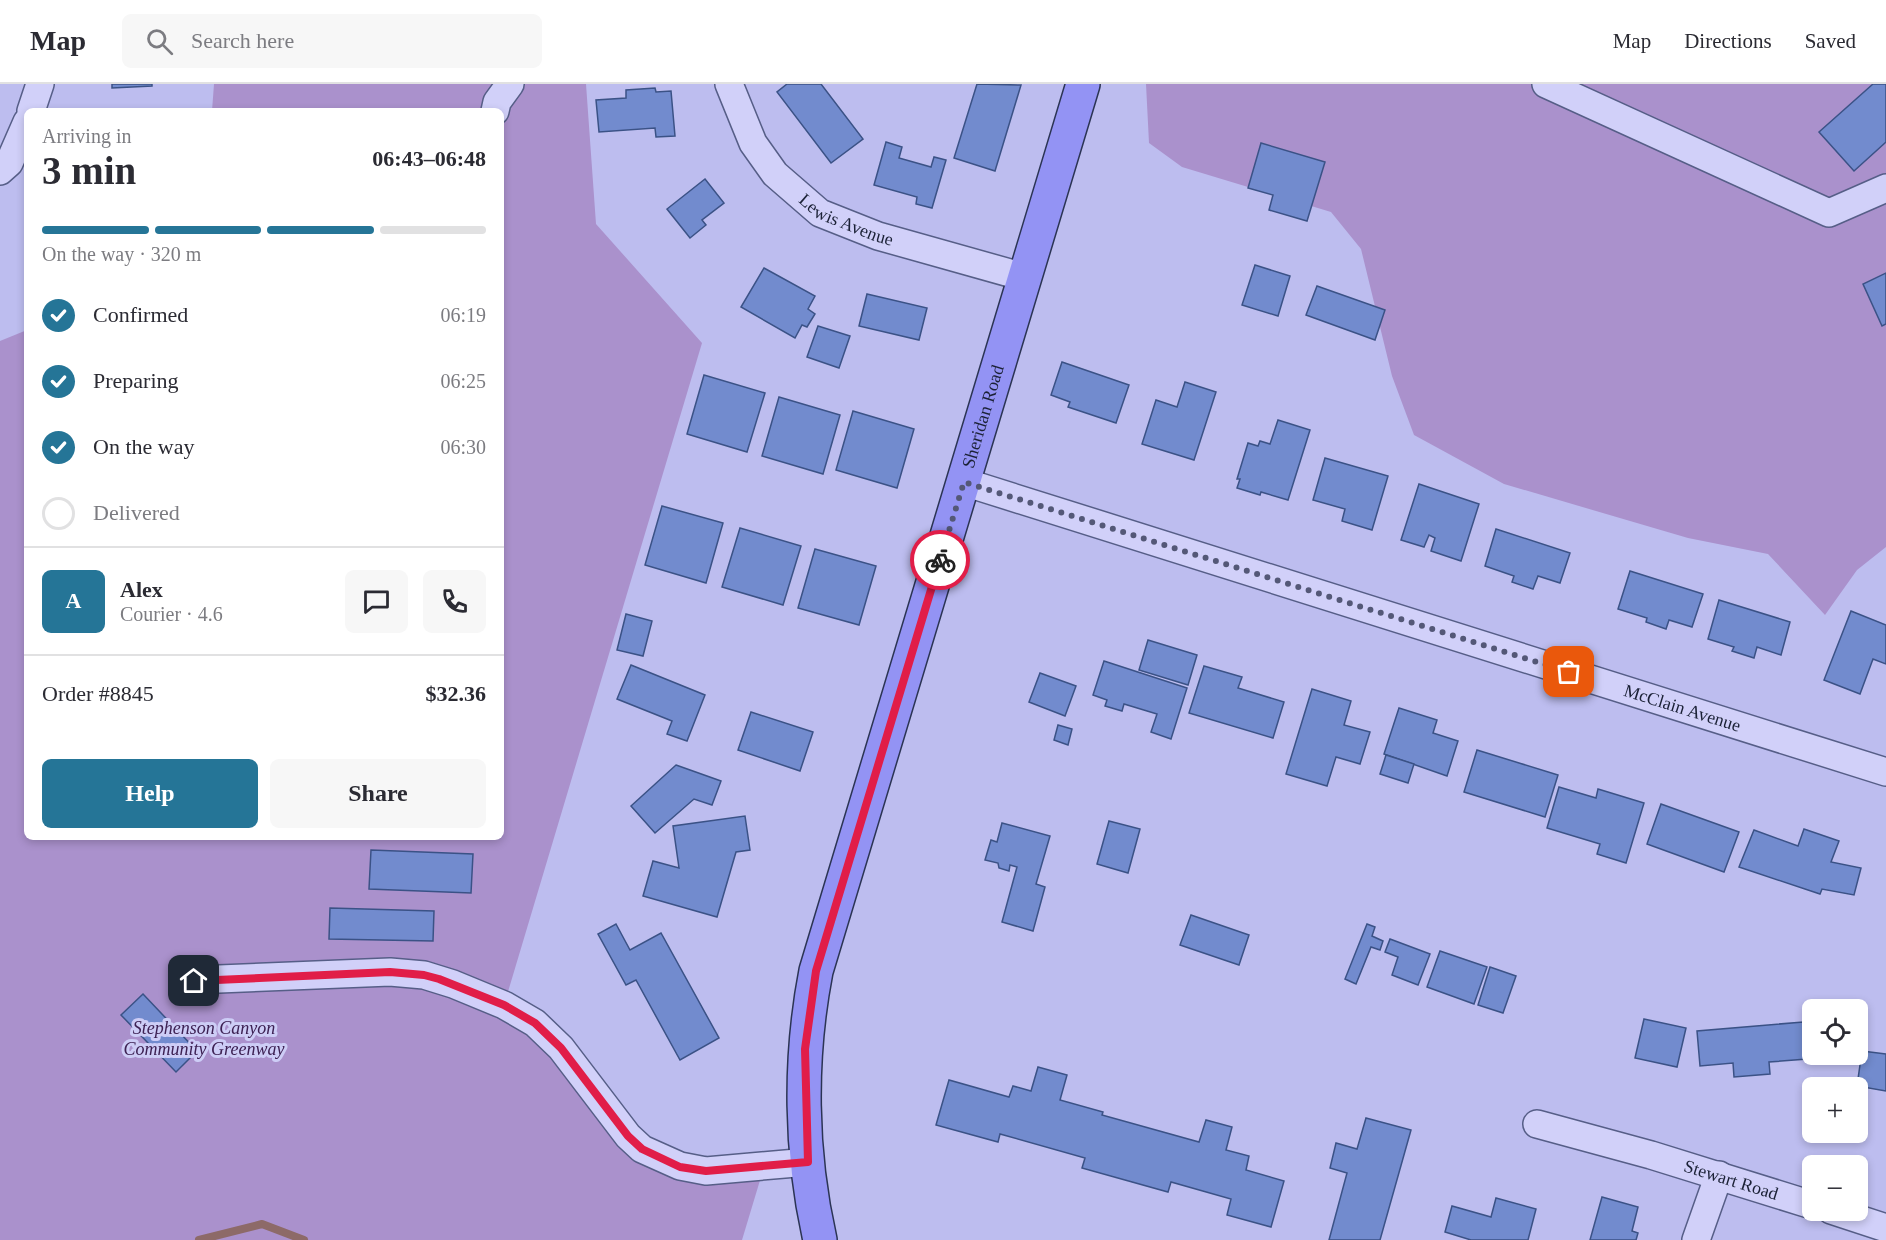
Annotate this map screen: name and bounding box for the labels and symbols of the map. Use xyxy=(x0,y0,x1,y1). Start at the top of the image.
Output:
street label: Lewis Avenue xyxy=(795,189,896,250)
street label: Sheridan Road xyxy=(958,363,1008,470)
courier xyxy=(910,530,970,590)
pin xyxy=(1543,646,1594,697)
street label: McClain Avenue xyxy=(1621,680,1743,736)
pin xyxy=(168,955,219,1006)
park label: Stephenson Canyon Community Greenway xyxy=(124,1018,284,1059)
street label: Stewart Road xyxy=(1682,1156,1781,1204)

